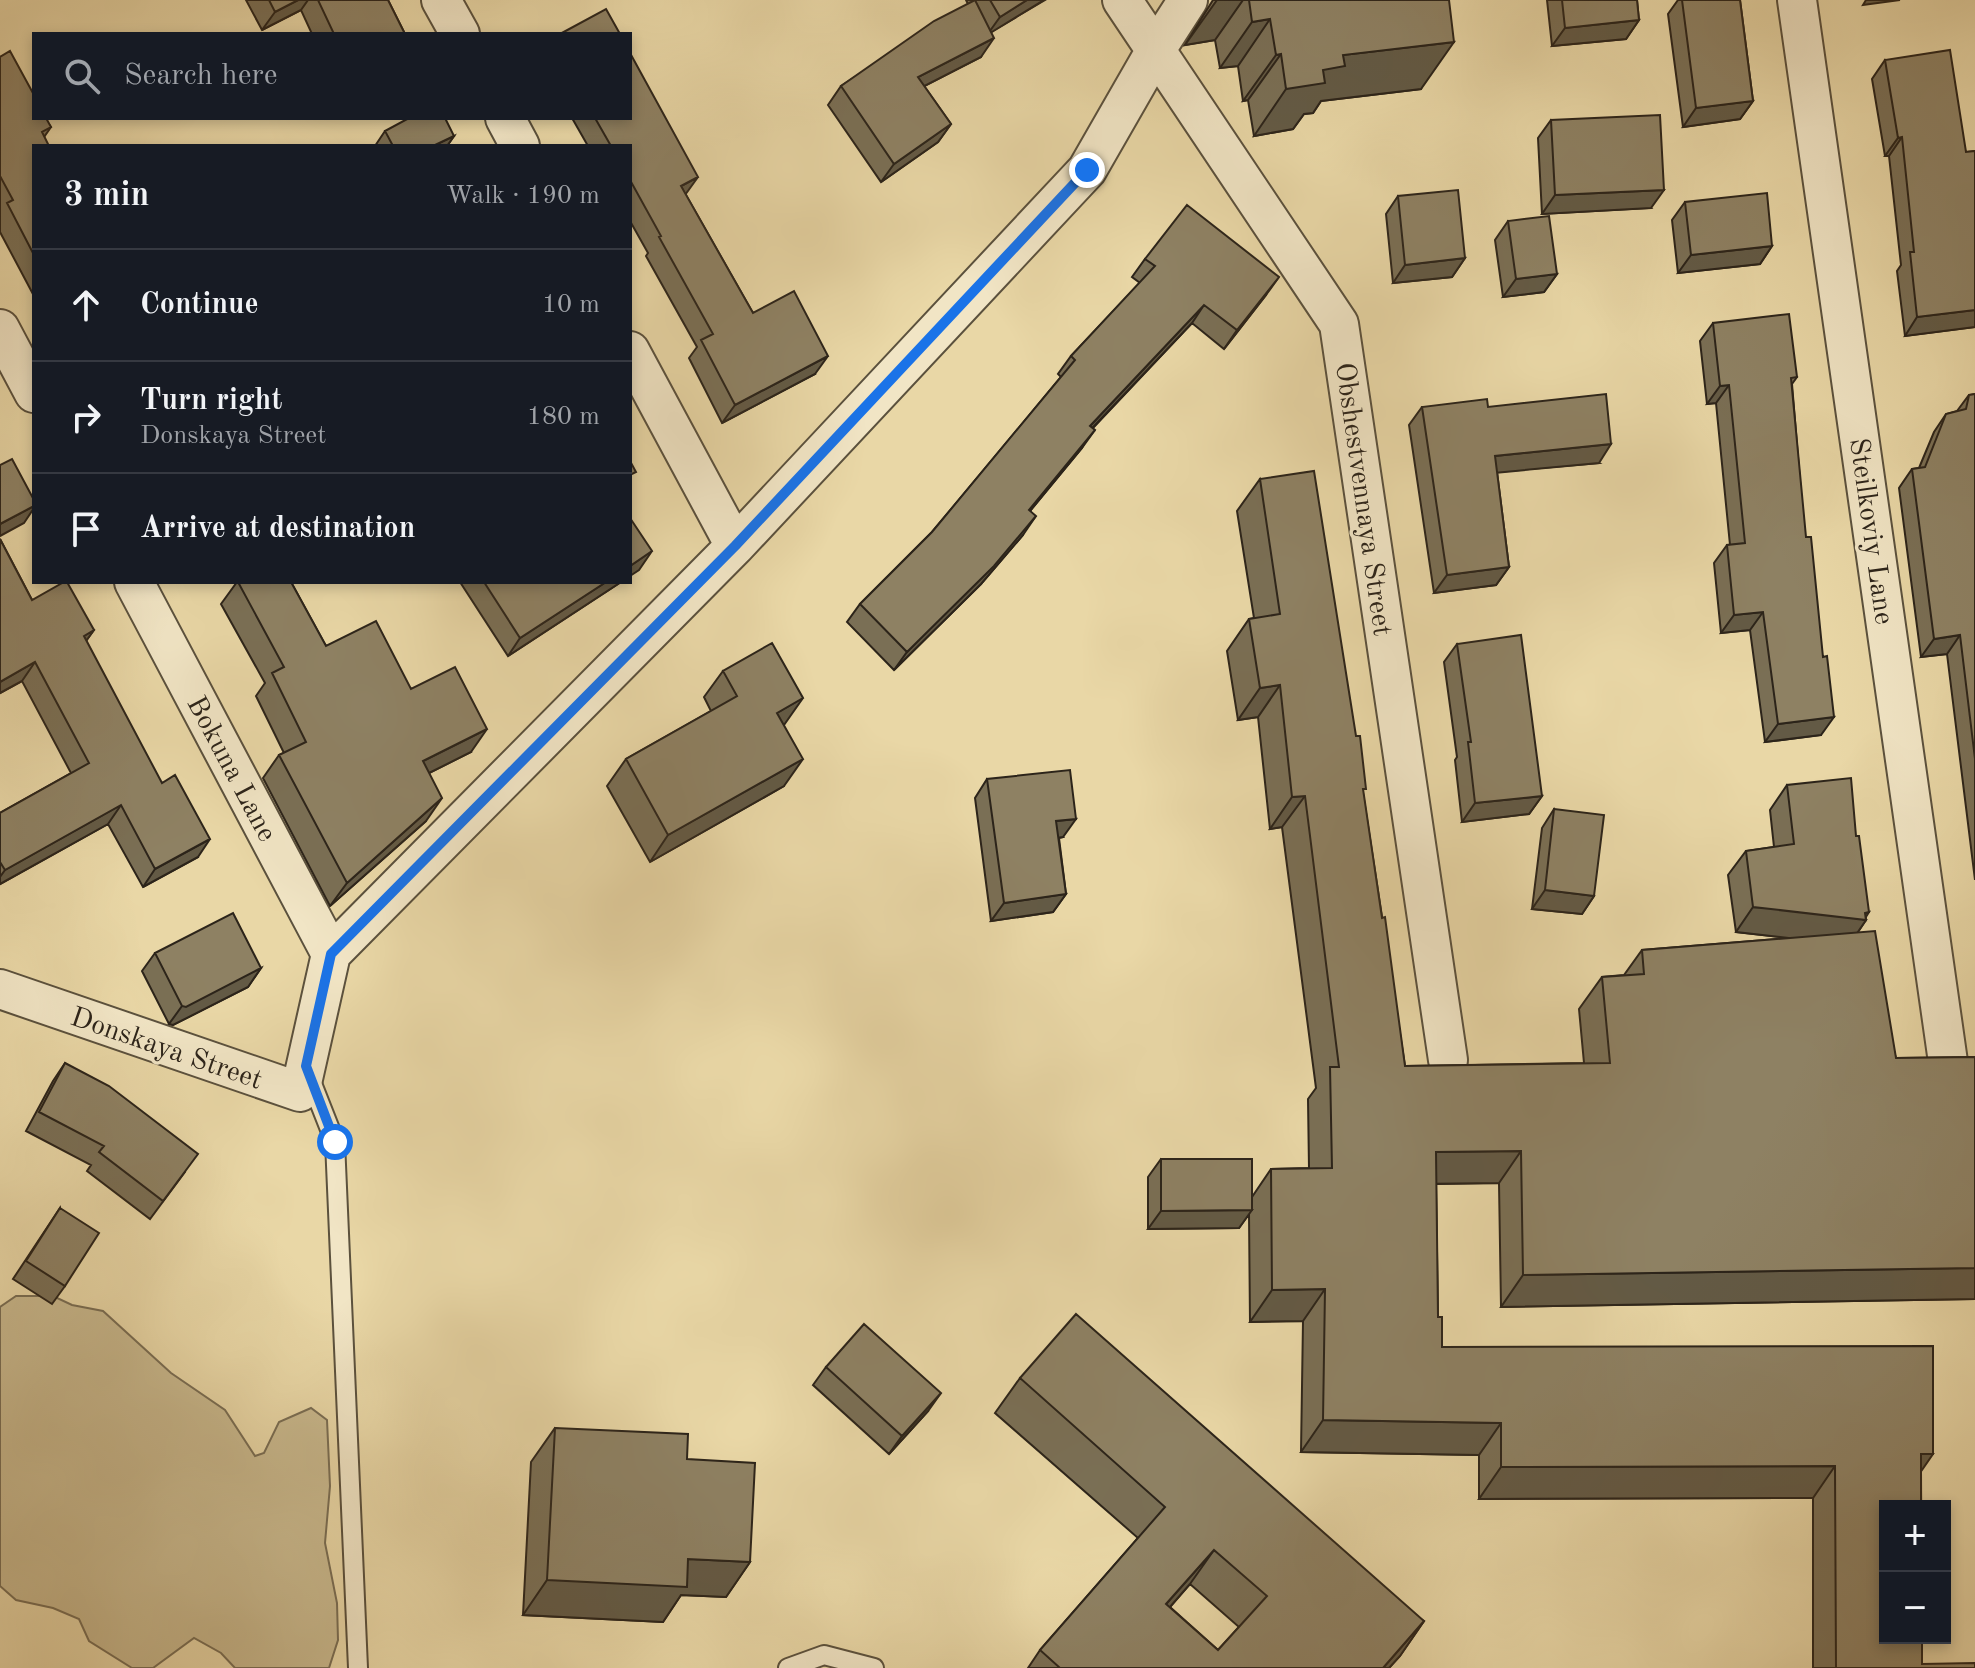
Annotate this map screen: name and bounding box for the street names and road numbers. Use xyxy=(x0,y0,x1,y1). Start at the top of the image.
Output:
street label: Obshestvennaya Street xyxy=(1329,361,1395,638)
street label: Steilkoviy Lane xyxy=(1843,436,1897,627)
street label: Bokuna Lane xyxy=(180,692,280,847)
street label: Donskaya Street xyxy=(67,1004,265,1096)

